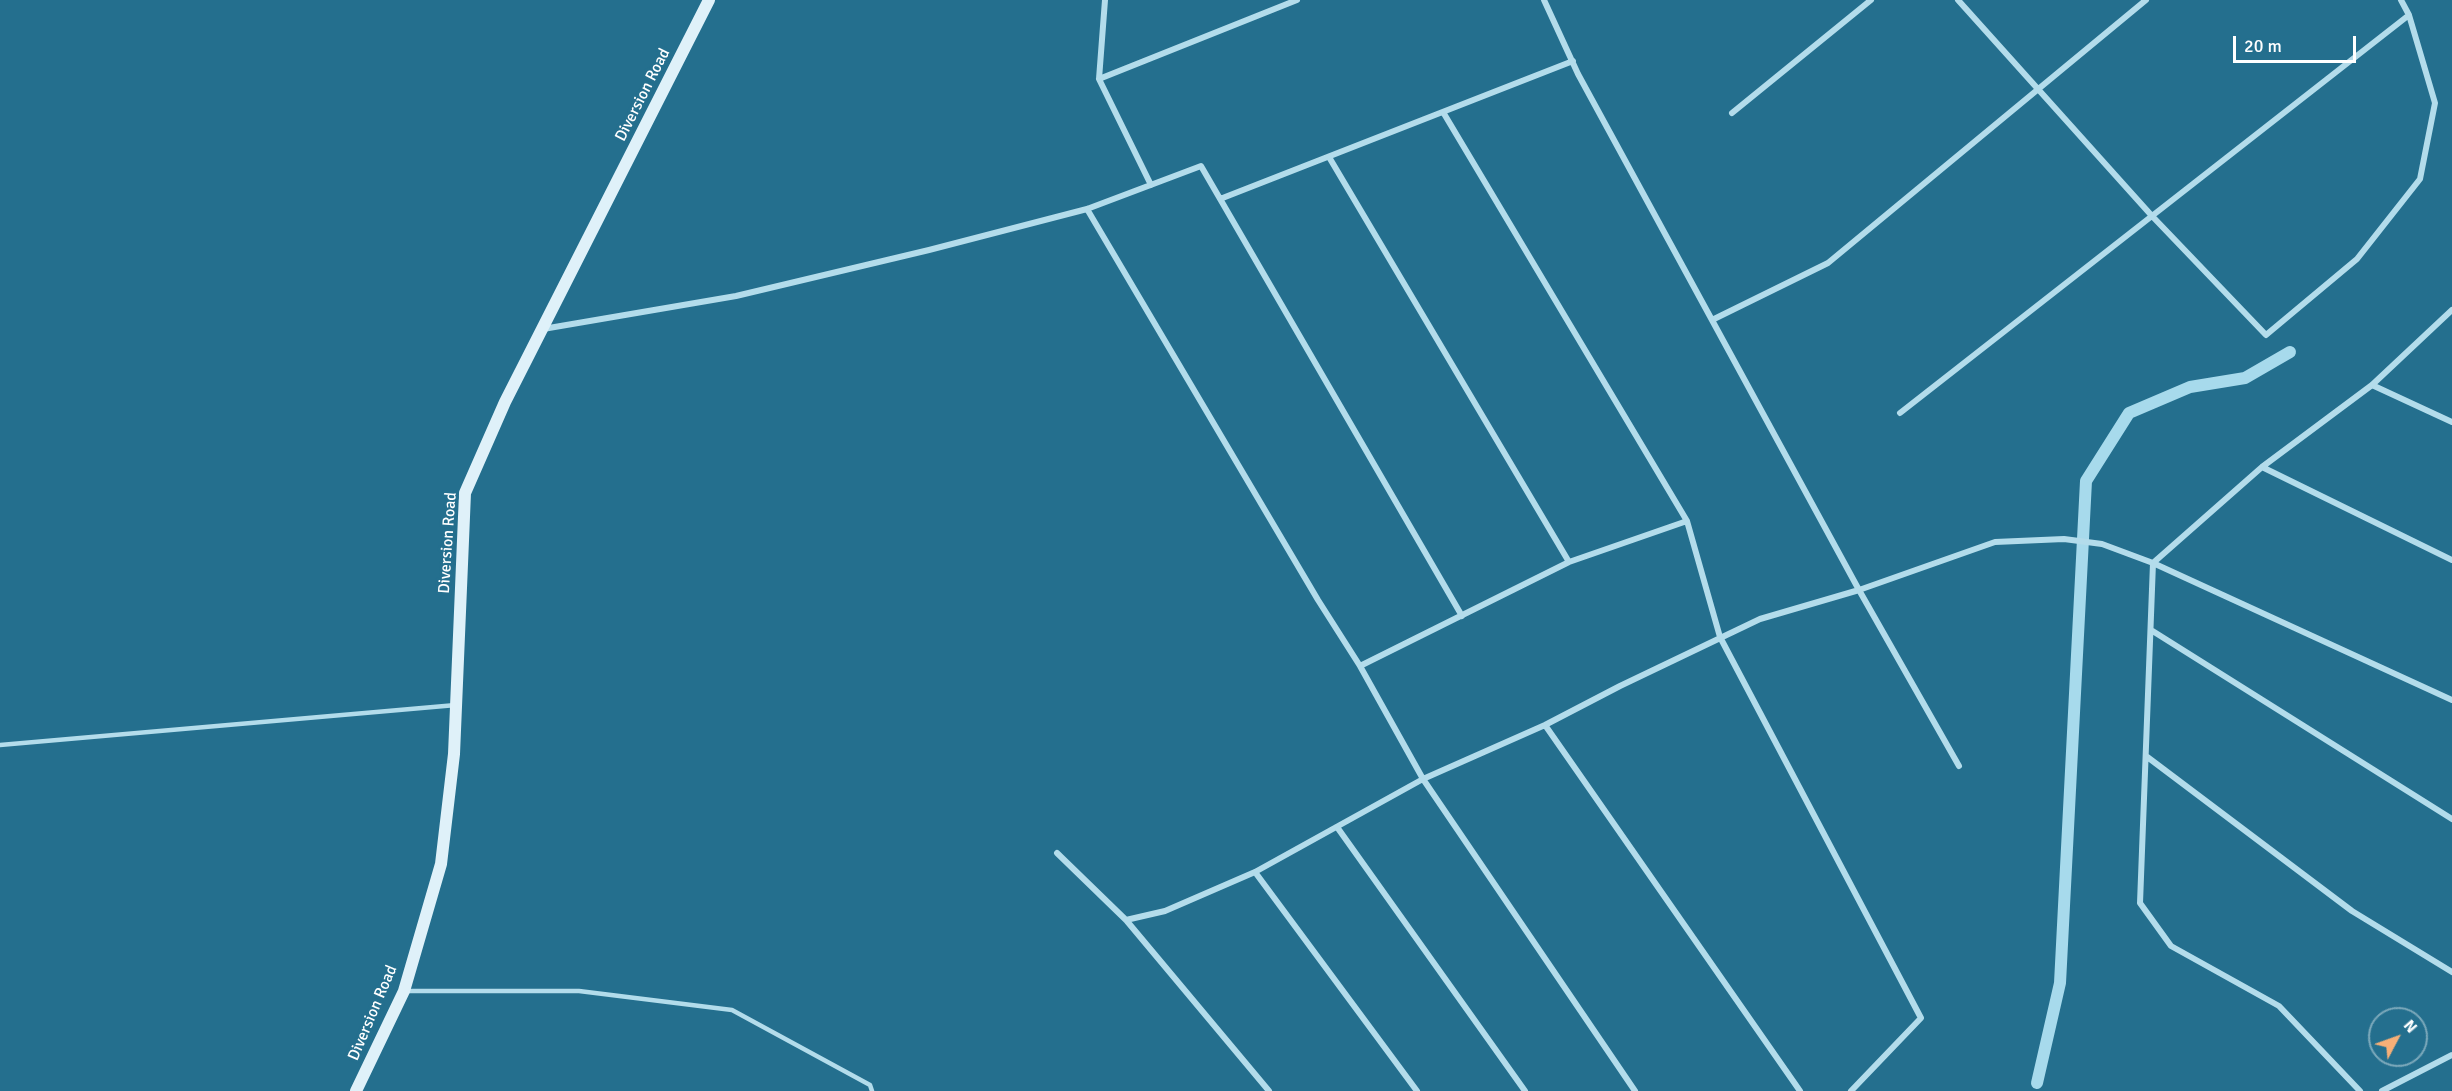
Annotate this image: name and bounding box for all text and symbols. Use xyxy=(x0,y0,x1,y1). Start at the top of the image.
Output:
scale bar xyxy=(2236,24,2359,62)
text: 20 m xyxy=(2244,35,2282,57)
street label: Diversion Road xyxy=(611,45,675,145)
street label: Diversion Road xyxy=(435,492,461,594)
street label: Diversion Road xyxy=(344,962,402,1064)
north arrow xyxy=(2368,1007,2428,1067)
text: N xyxy=(2399,1016,2421,1037)

